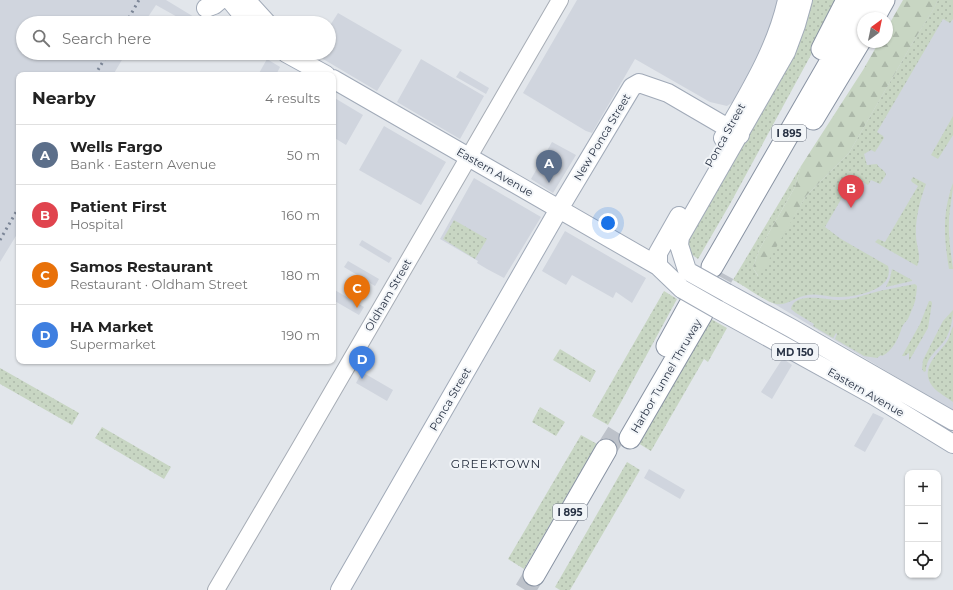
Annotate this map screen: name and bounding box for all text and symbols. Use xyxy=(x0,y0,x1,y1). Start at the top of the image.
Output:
north arrow xyxy=(857,12,893,48)
search box xyxy=(16,16,336,60)
icon: search xyxy=(30,27,52,49)
text: Search here xyxy=(62,29,151,48)
text: Nearby xyxy=(32,88,96,108)
text: 4 results xyxy=(265,90,320,106)
street label: New Ponca Street xyxy=(571,91,634,183)
street label: Ponca Street xyxy=(702,100,749,169)
road number: I 895 xyxy=(772,125,806,141)
text: Wells Fargo xyxy=(70,137,163,156)
street label: Eastern Avenue xyxy=(454,144,536,200)
text: A xyxy=(40,147,50,163)
text: 50 m xyxy=(287,147,320,163)
pin: A xyxy=(536,150,562,183)
text: Bank · Eastern Avenue xyxy=(70,156,216,172)
pin: B xyxy=(838,175,864,208)
text: Patient First xyxy=(70,197,167,216)
text: B xyxy=(40,207,50,223)
text: 160 m xyxy=(282,207,320,223)
your location xyxy=(598,213,618,233)
text: Hospital xyxy=(70,216,123,232)
street label: Oldham Street xyxy=(362,256,415,334)
text: Samos Restaurant xyxy=(70,257,213,276)
text: C xyxy=(40,267,50,283)
text: 180 m xyxy=(281,267,320,283)
pin: C xyxy=(344,275,370,308)
text: Restaurant · Oldham Street xyxy=(70,276,248,292)
street label: Harbor Tunnel Thruway xyxy=(628,316,704,436)
text: HA Market xyxy=(70,317,153,336)
text: D xyxy=(40,327,50,343)
text: 190 m xyxy=(282,327,320,343)
text: Supermarket xyxy=(70,336,156,352)
road number: MD 150 xyxy=(772,344,818,360)
pin: D xyxy=(349,346,375,379)
street label: Ponca Street xyxy=(426,364,474,433)
street label: Eastern Avenue xyxy=(825,364,907,420)
district label: GREEKTOWN xyxy=(451,456,541,471)
map controls xyxy=(905,470,941,578)
button: + xyxy=(905,470,941,506)
road number: I 895 xyxy=(553,504,587,520)
button: − xyxy=(905,506,941,542)
button: locate xyxy=(905,542,941,578)

